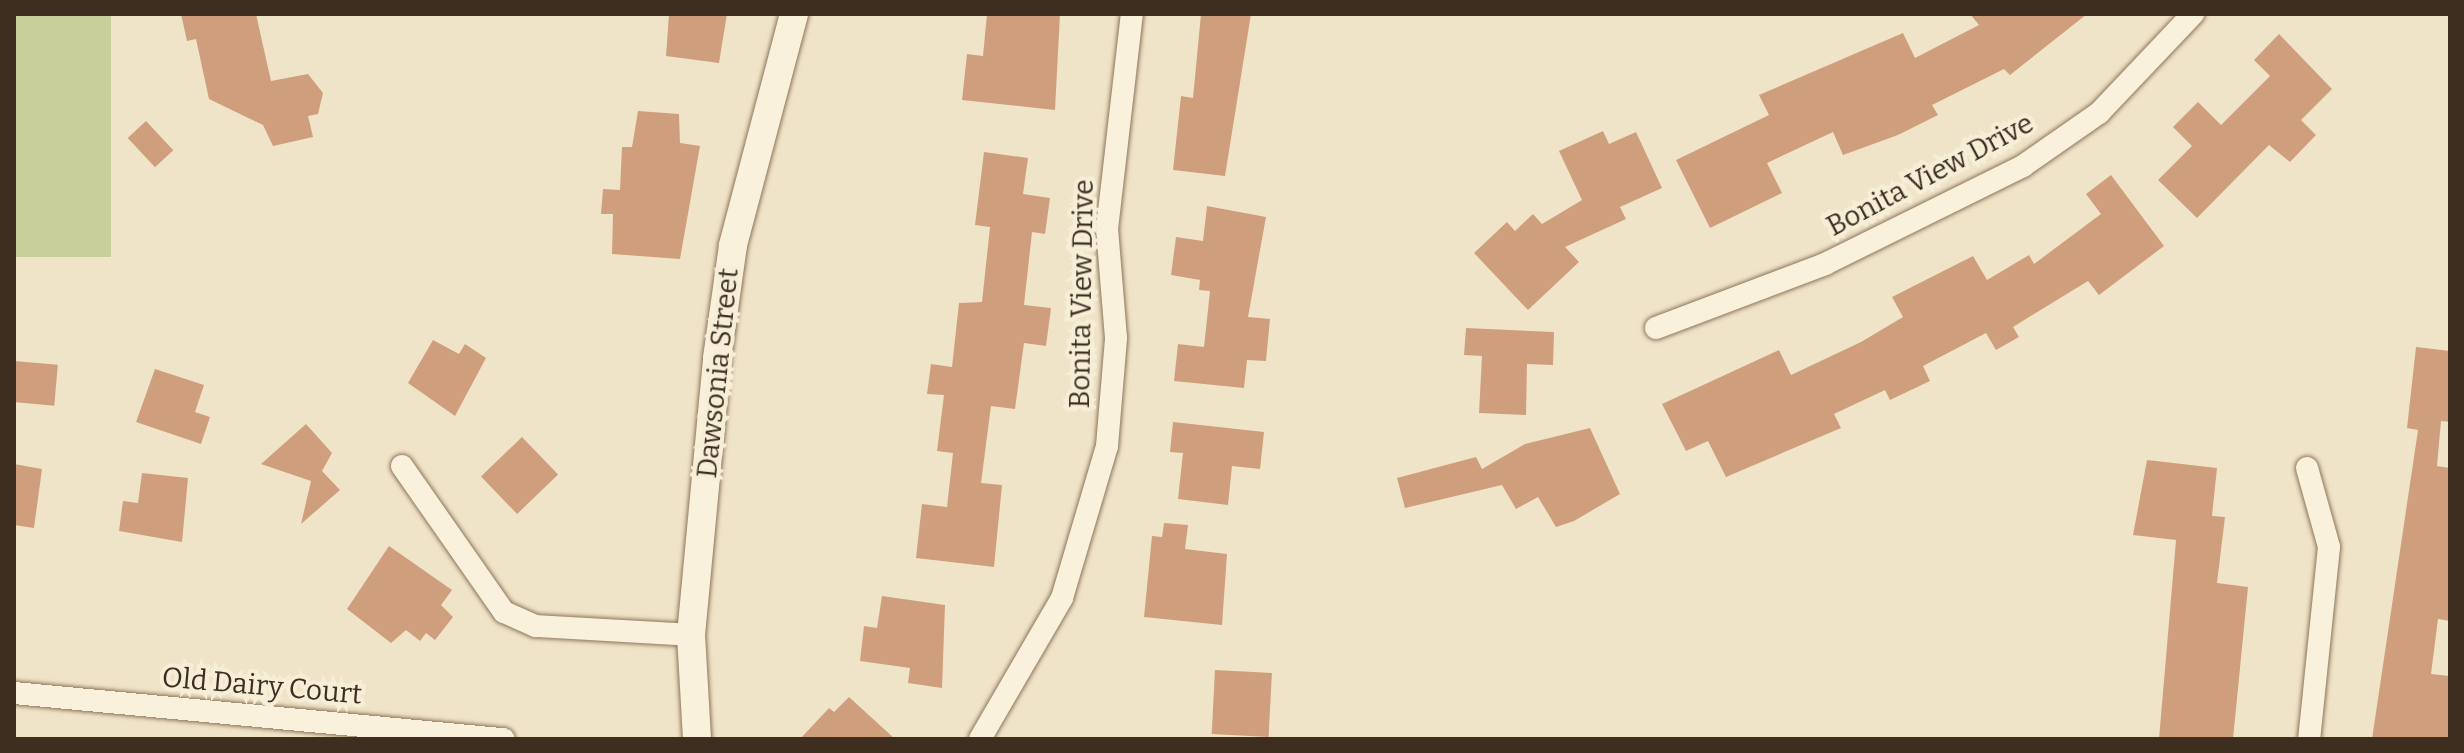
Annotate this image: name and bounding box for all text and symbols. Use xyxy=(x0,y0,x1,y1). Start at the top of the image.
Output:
street label: Bonita View Drive xyxy=(1821,106,2039,244)
street label: Bonita View Drive xyxy=(1063,179,1101,409)
street label: Dawsonia Street xyxy=(690,266,746,480)
street label: Old Dairy Court xyxy=(161,661,363,711)

